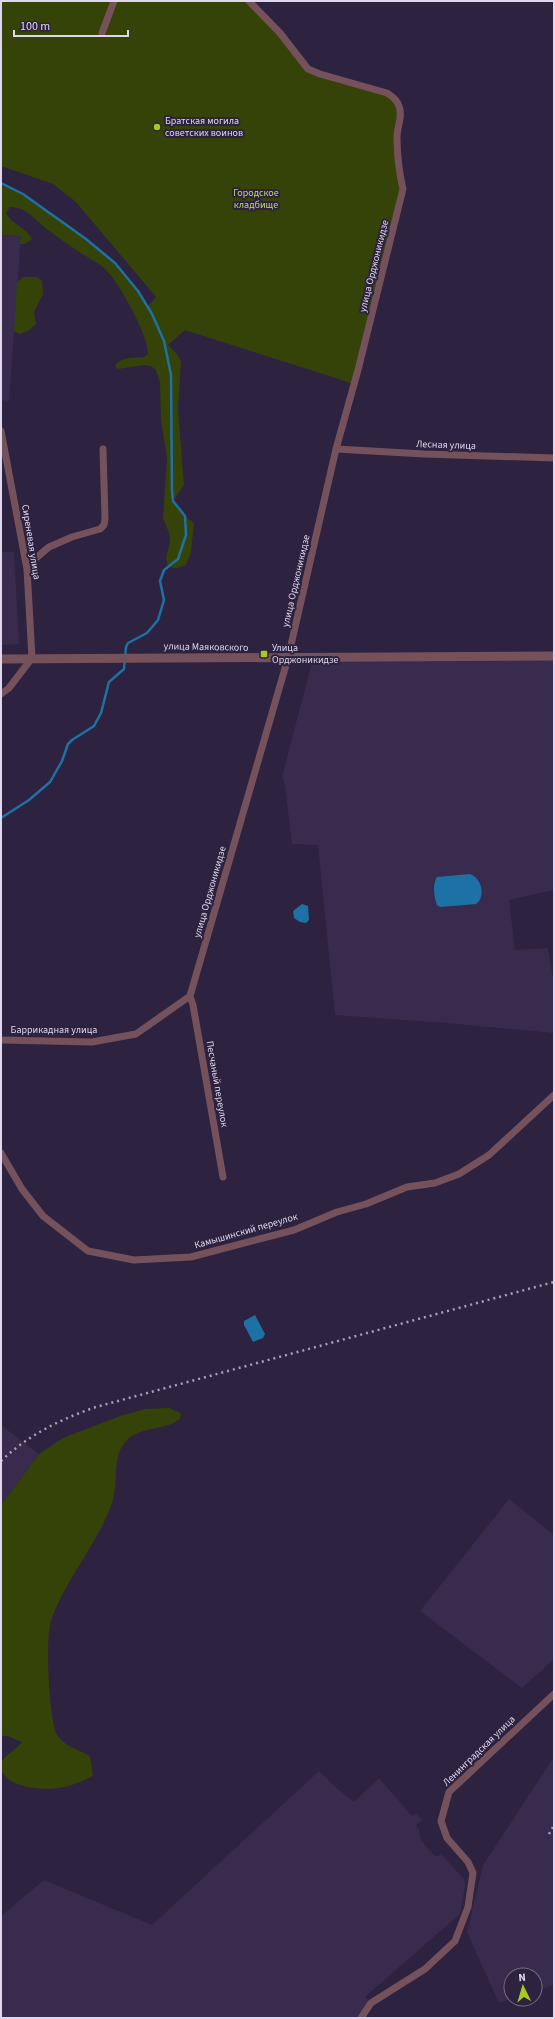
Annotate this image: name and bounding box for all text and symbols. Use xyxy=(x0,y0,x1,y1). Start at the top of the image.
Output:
scale bar xyxy=(14,12,128,38)
text: 100 m xyxy=(20,18,50,35)
place label: Братская могила советских воинов xyxy=(165,114,243,140)
marker: Братская могила советских воинов xyxy=(152,122,162,132)
park label: Городское кладбище xyxy=(233,186,279,212)
street label: улица Орджоникидзе xyxy=(356,218,392,314)
street label: Лесная улица xyxy=(416,437,476,453)
street label: Сиреневая улица xyxy=(18,503,44,581)
street label: улица Орджоникидзе xyxy=(279,533,313,629)
street label: улица Маяковского xyxy=(163,639,249,655)
place label: Улица Орджоникидзе xyxy=(272,641,338,667)
marker: Улица Орджоникидзе xyxy=(259,649,269,659)
street label: улица Орджоникидзе xyxy=(190,845,230,939)
street label: Баррикадная улица xyxy=(11,1023,97,1037)
street label: Песчаный переулок xyxy=(203,1040,231,1128)
street label: Камышинский переулок xyxy=(193,1210,299,1252)
street label: Ленинградская улица xyxy=(440,1713,518,1789)
north arrow xyxy=(503,1967,543,2007)
text: N xyxy=(518,1970,526,1985)

